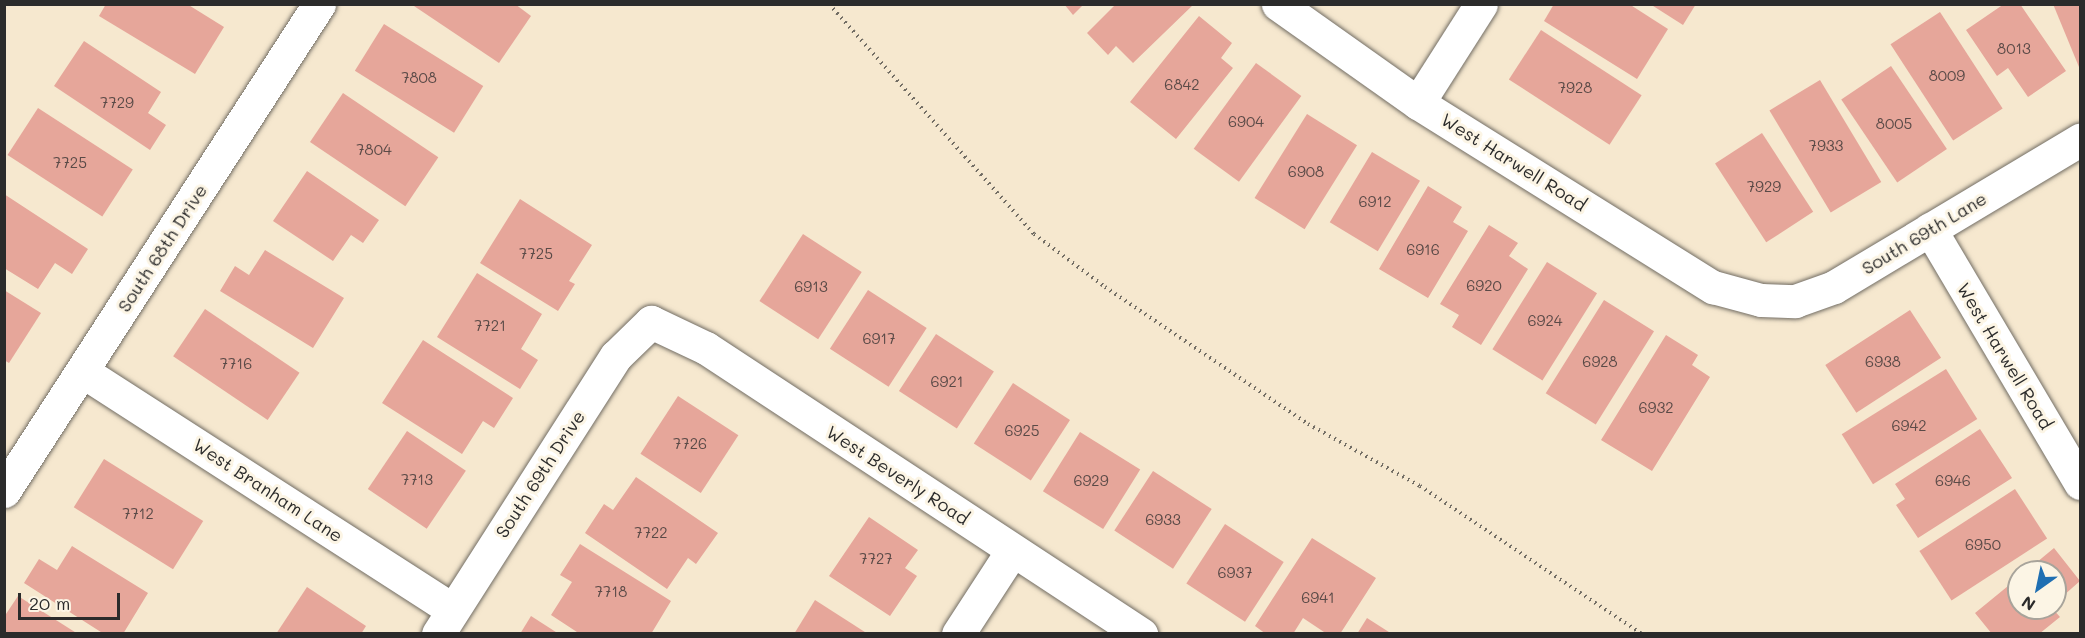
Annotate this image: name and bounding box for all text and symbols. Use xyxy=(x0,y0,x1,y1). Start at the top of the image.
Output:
house number: 8013 xyxy=(1997,40,2031,58)
house number: 8009 xyxy=(1929,67,1965,85)
house number: 7808 xyxy=(401,69,437,87)
house number: 6842 xyxy=(1164,76,1200,94)
house number: 7928 xyxy=(1558,79,1592,97)
house number: 7729 xyxy=(100,94,134,112)
street label: West Harwell Road xyxy=(1437,109,1591,215)
house number: 6904 xyxy=(1228,113,1264,131)
house number: 8005 xyxy=(1876,115,1912,133)
house number: 7933 xyxy=(1809,137,1843,155)
house number: 7804 xyxy=(356,141,392,159)
house number: 7725 xyxy=(53,154,87,172)
house number: 6908 xyxy=(1288,163,1324,181)
house number: 7929 xyxy=(1747,178,1781,196)
street label: South 68th Drive xyxy=(113,180,211,316)
street label: South 69th Lane xyxy=(1858,187,1990,279)
house number: 6912 xyxy=(1359,193,1391,211)
house number: 6916 xyxy=(1406,241,1440,259)
house number: 7725 xyxy=(519,245,553,263)
house number: 6920 xyxy=(1466,277,1502,295)
house number: 6913 xyxy=(794,278,828,296)
street label: West Harwell Road xyxy=(1953,279,2057,433)
house number: 6924 xyxy=(1527,312,1563,330)
house number: 7721 xyxy=(474,317,506,335)
house number: 6917 xyxy=(863,330,895,348)
house number: 6928 xyxy=(1582,353,1618,371)
house number: 6938 xyxy=(1865,353,1901,371)
house number: 7716 xyxy=(220,355,252,373)
house number: 6921 xyxy=(931,373,963,391)
house number: 6932 xyxy=(1638,399,1674,417)
street label: South 69th Drive xyxy=(491,406,589,542)
house number: 6942 xyxy=(1891,417,1927,435)
street label: West Beverly Road xyxy=(823,421,973,529)
house number: 6925 xyxy=(1004,422,1040,440)
street label: West Branham Lane xyxy=(189,434,347,546)
house number: 7726 xyxy=(673,435,707,453)
house number: 7713 xyxy=(401,471,433,489)
house number: 6929 xyxy=(1073,472,1109,490)
house number: 6946 xyxy=(1935,472,1971,490)
house number: 7712 xyxy=(122,505,154,523)
house number: 6933 xyxy=(1145,511,1181,529)
house number: 7722 xyxy=(634,524,668,542)
house number: 6950 xyxy=(1965,536,2001,554)
house number: 7727 xyxy=(859,550,893,568)
north arrow xyxy=(2007,560,2067,620)
house number: 6937 xyxy=(1217,564,1253,582)
scale bar xyxy=(21,581,123,619)
house number: 7718 xyxy=(595,583,627,601)
house number: 6941 xyxy=(1301,589,1335,607)
text: 20 m xyxy=(29,591,70,615)
text: N xyxy=(2017,592,2039,616)

